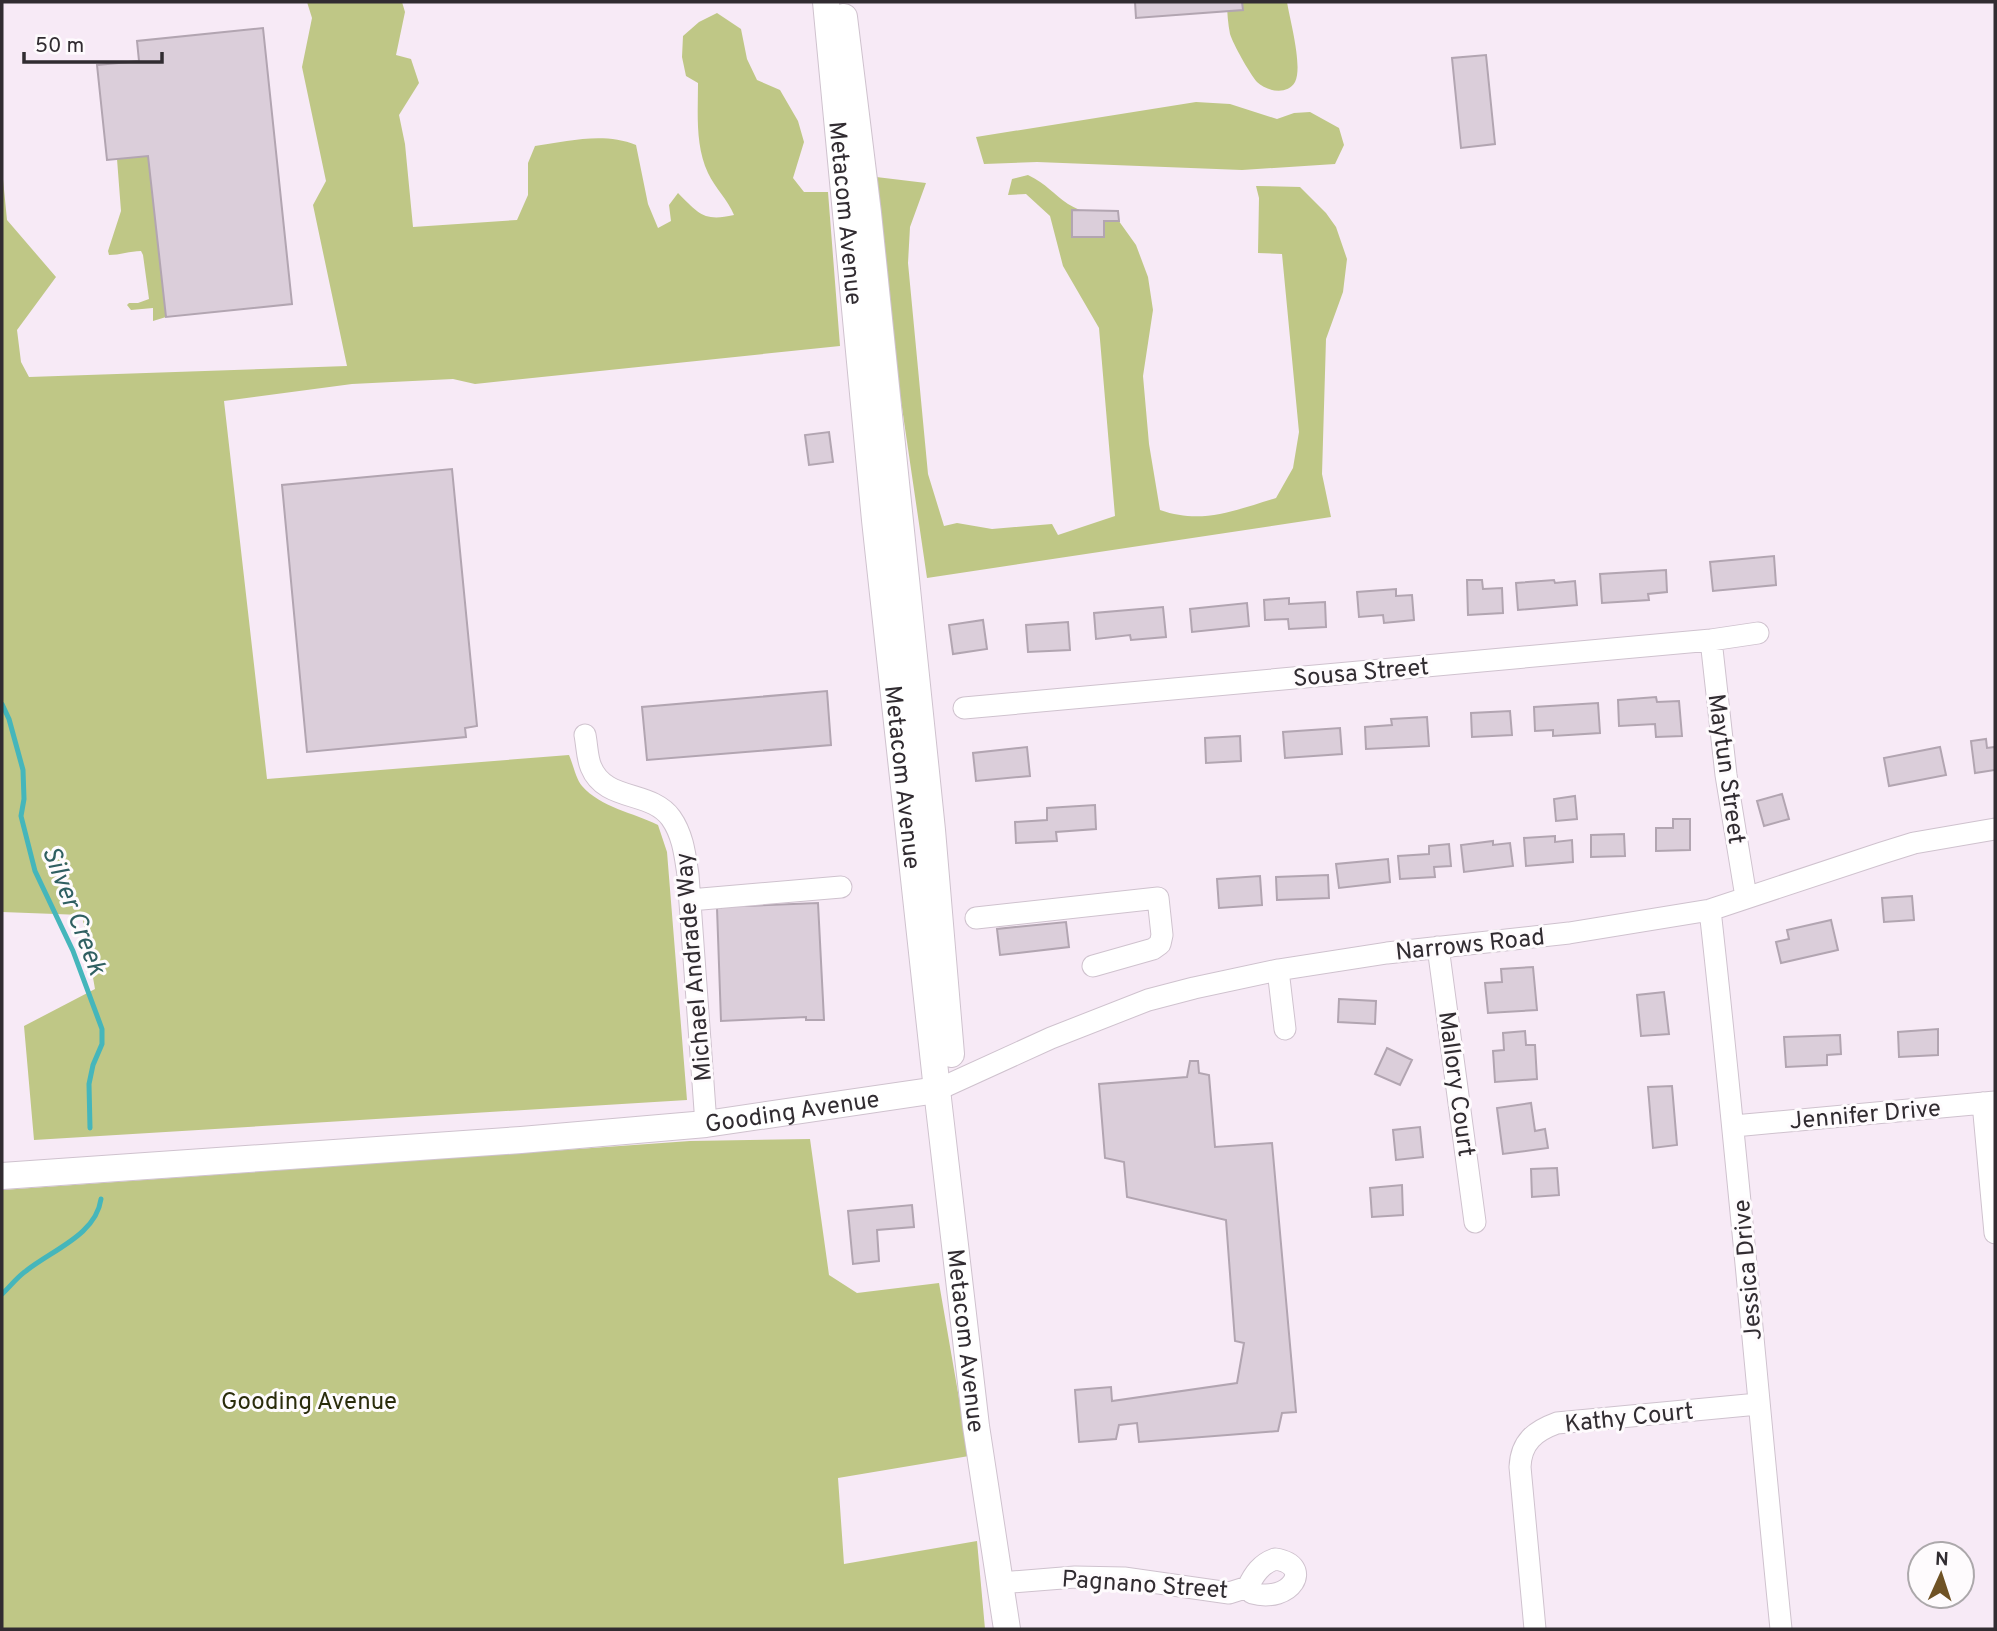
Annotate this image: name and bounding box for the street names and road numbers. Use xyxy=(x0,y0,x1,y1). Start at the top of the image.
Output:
street label: Metacom Avenue xyxy=(820,120,868,307)
street label: Sousa Street xyxy=(1292,653,1430,695)
street label: Metacom Avenue xyxy=(876,684,926,871)
street label: Maytun Street xyxy=(1700,692,1750,846)
street label: Michael Andrade Way xyxy=(670,851,720,1083)
street label: Narrows Road xyxy=(1394,923,1546,969)
street label: Mallory Court xyxy=(1430,1010,1480,1159)
street label: Gooding Avenue xyxy=(703,1086,882,1141)
street label: Jennifer Drive xyxy=(1788,1094,1942,1138)
street label: Jessica Drive xyxy=(1728,1198,1770,1341)
street label: Metacom Avenue xyxy=(939,1247,990,1434)
street label: Kathy Court xyxy=(1563,1397,1695,1441)
street label: Pagnano Street xyxy=(1061,1565,1229,1607)

